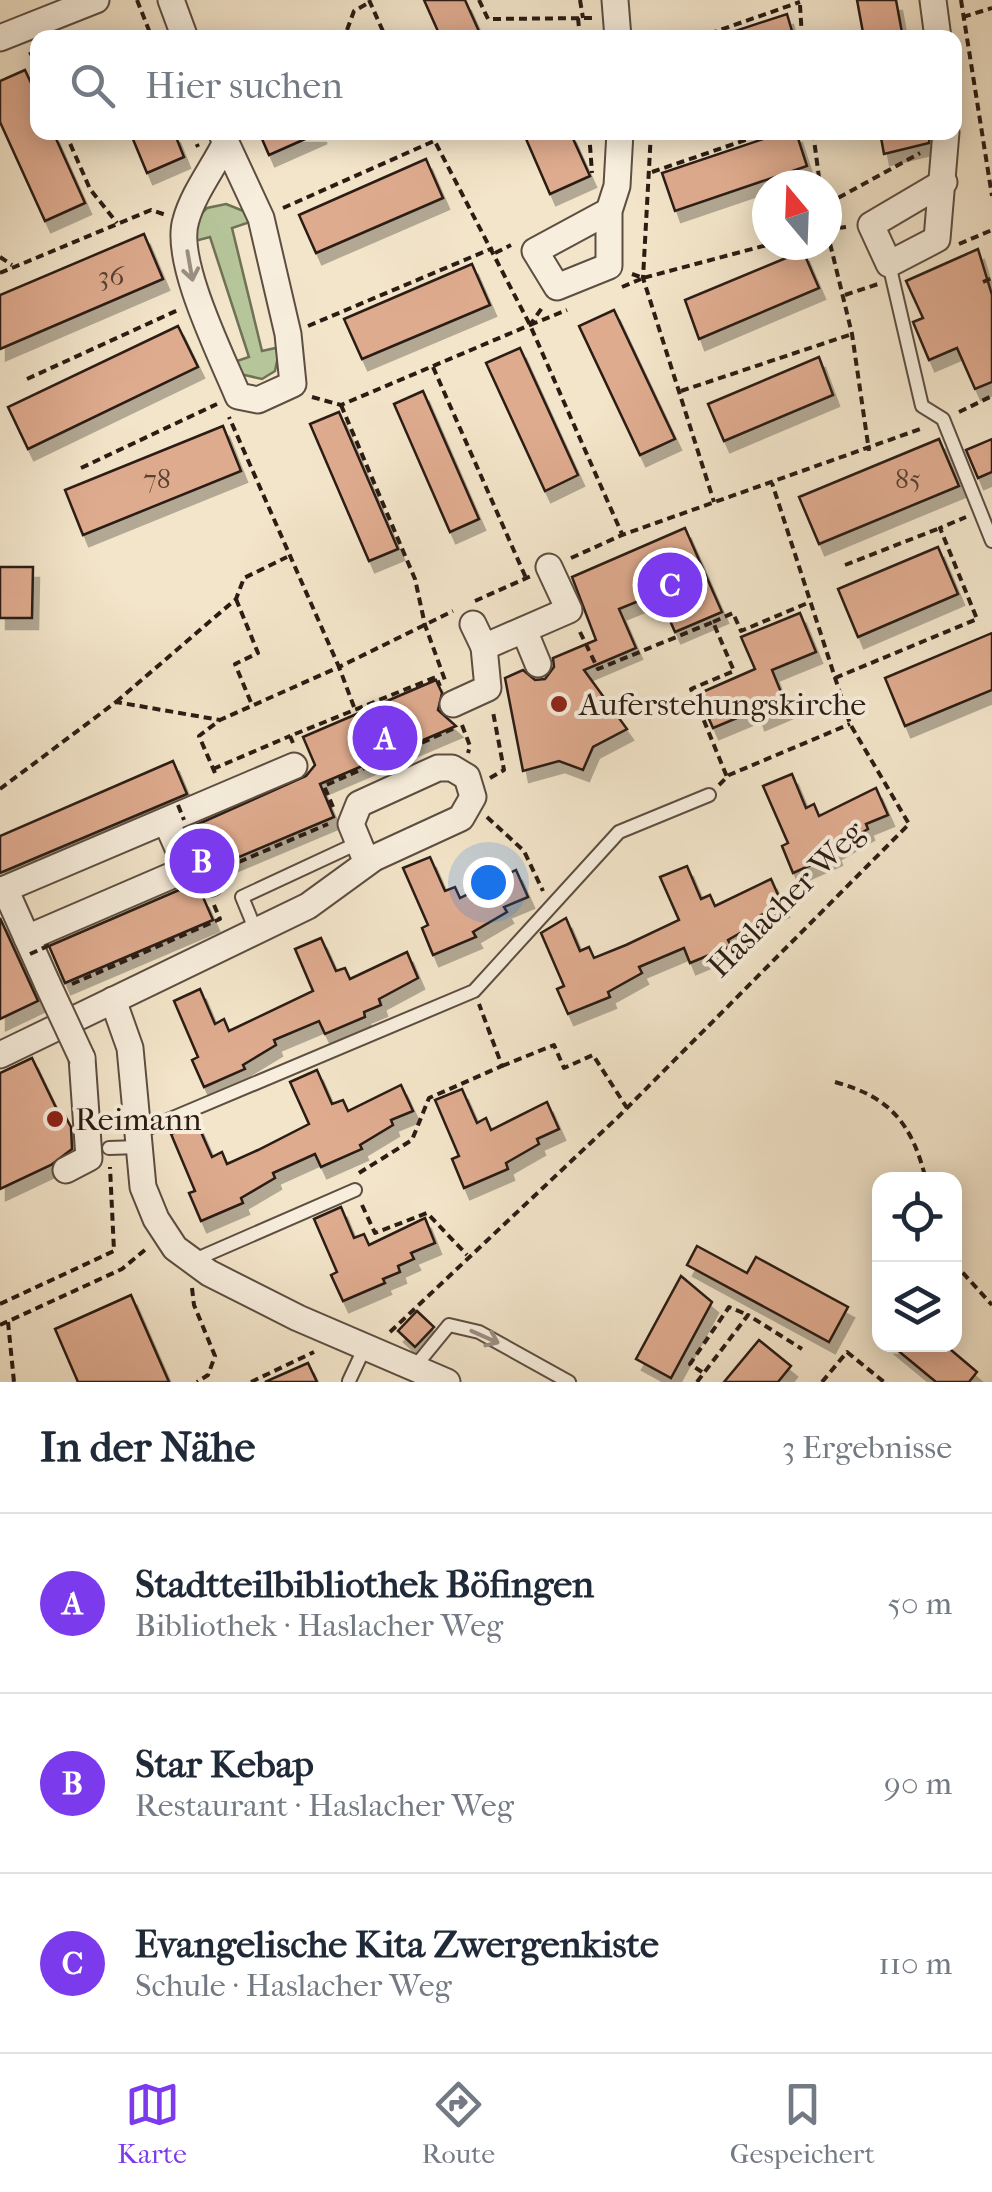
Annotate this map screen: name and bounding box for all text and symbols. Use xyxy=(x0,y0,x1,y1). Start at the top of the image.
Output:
search box xyxy=(30,30,962,140)
icon: search xyxy=(65,58,120,113)
text: Hier suchen xyxy=(145,63,343,108)
north arrow xyxy=(752,170,842,260)
one-way arrow xyxy=(182,249,201,281)
house number: 36 xyxy=(98,259,125,292)
house number: 78 xyxy=(143,462,171,495)
house number: 85 xyxy=(895,462,921,495)
pin: C xyxy=(638,548,702,622)
place label: Auferstehungskirche xyxy=(577,686,866,723)
marker: Auferstehungskirche xyxy=(548,693,570,715)
pin: A xyxy=(352,700,418,776)
street label: Haslacher Weg xyxy=(700,813,872,985)
pin: B xyxy=(170,824,234,898)
your location xyxy=(463,857,514,908)
place label: Reimann xyxy=(75,1101,202,1138)
marker: Reimann xyxy=(44,1108,66,1130)
map controls xyxy=(872,1172,962,1352)
button: locate xyxy=(872,1172,962,1262)
button: layers xyxy=(872,1262,962,1352)
one-way arrow xyxy=(469,1329,500,1347)
text: In der Nähe xyxy=(40,1423,255,1472)
text: 3 Ergebnisse xyxy=(782,1429,952,1466)
text: Stadtteilbibliothek Böfingen xyxy=(135,1562,594,1607)
text: A xyxy=(62,1585,83,1622)
text: 50 m xyxy=(887,1585,952,1622)
text: Bibliothek · Haslacher Weg xyxy=(135,1607,503,1644)
text: Star Kebap xyxy=(135,1742,314,1787)
text: B xyxy=(62,1765,83,1802)
text: 90 m xyxy=(884,1765,952,1802)
text: Restaurant · Haslacher Weg xyxy=(135,1787,514,1824)
text: Evangelische Kita Zwergenkiste xyxy=(135,1922,659,1967)
text: C xyxy=(62,1945,83,1982)
text: 110 m xyxy=(878,1945,952,1982)
text: Schule · Haslacher Weg xyxy=(135,1967,452,2004)
tab: Karte xyxy=(117,2077,187,2170)
tab: Route xyxy=(422,2077,495,2170)
tab: Gespeichert xyxy=(730,2077,875,2170)

